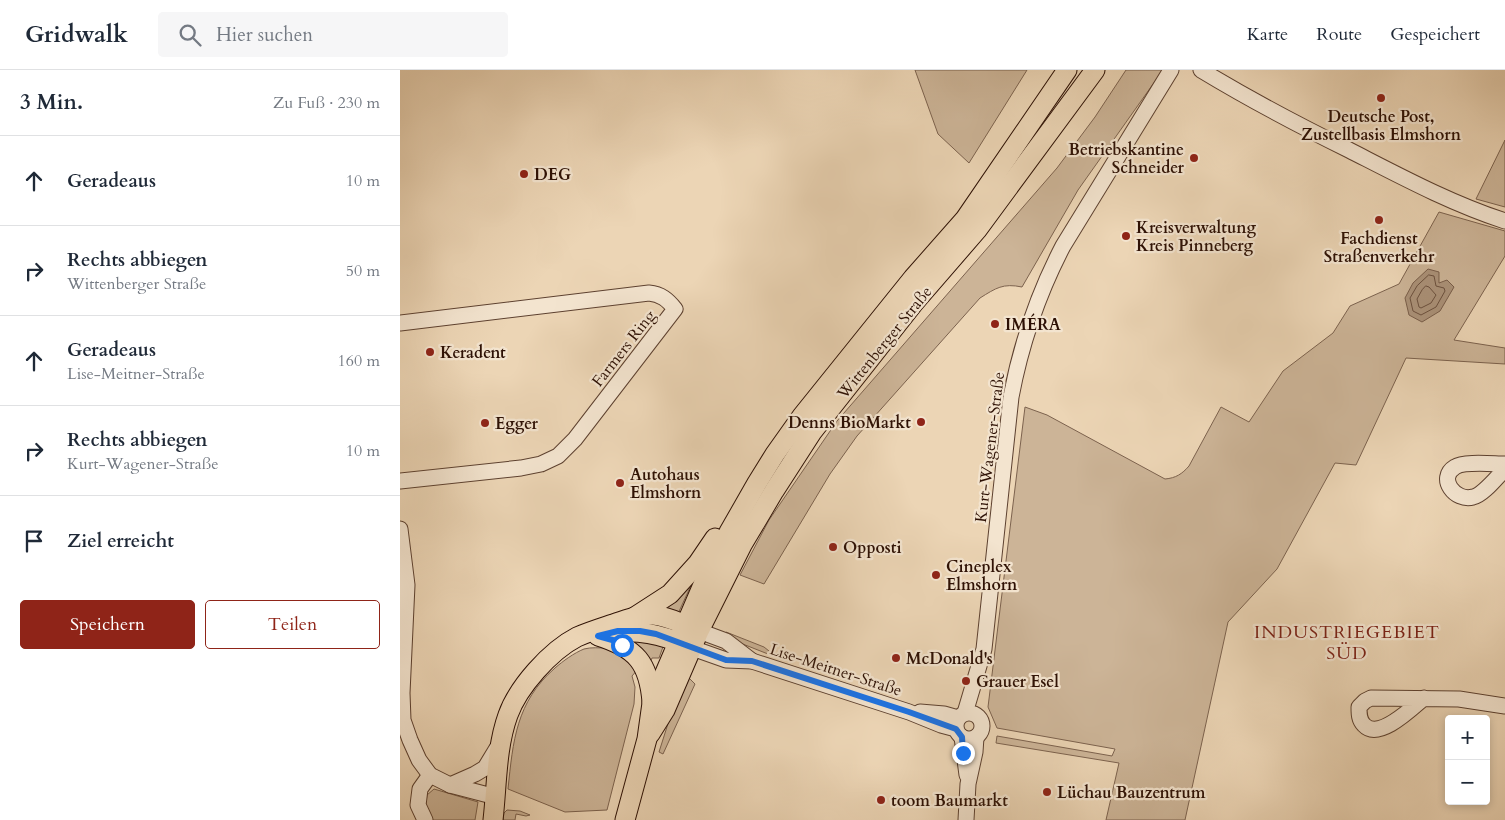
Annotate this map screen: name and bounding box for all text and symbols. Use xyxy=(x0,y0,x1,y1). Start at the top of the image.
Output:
search box xyxy=(158,12,508,57)
text: Gridwalk xyxy=(25,18,128,51)
icon: search xyxy=(176,21,204,49)
text: Hier suchen xyxy=(216,22,313,48)
text: Karte xyxy=(1247,22,1288,47)
text: Route xyxy=(1316,22,1362,47)
text: Gespeichert xyxy=(1390,22,1480,47)
text: 3 Min. xyxy=(20,88,83,117)
text: Zu Fuß · 230 m xyxy=(273,92,380,114)
marker: Deutsche Post, Zustellbasis Elmshorn xyxy=(1375,92,1387,104)
place label: Deutsche Post, Zustellbasis Elmshorn xyxy=(1301,106,1462,146)
place label: Betriebskantine Schneider xyxy=(1068,139,1185,179)
marker: Betriebskantine Schneider xyxy=(1188,152,1200,164)
place label: DEG xyxy=(534,164,571,186)
icon: ahead xyxy=(20,167,48,195)
text: Geradeaus xyxy=(67,168,156,194)
marker: DEG xyxy=(518,168,530,180)
text: 10 m xyxy=(346,170,380,192)
marker: Fachdienst Straßenverkehr xyxy=(1373,214,1385,226)
place label: Kreisverwaltung Kreis Pinneberg xyxy=(1136,217,1257,257)
place label: Fachdienst Straßenverkehr xyxy=(1324,228,1435,268)
marker: Kreisverwaltung Kreis Pinneberg xyxy=(1120,230,1132,242)
text: Rechts abbiegen xyxy=(67,247,208,273)
icon: right xyxy=(20,257,48,285)
text: 50 m xyxy=(346,260,380,282)
text: Wittenberger Straße xyxy=(67,273,206,295)
street label: Wittenberger Straße xyxy=(832,282,937,404)
street label: Farmers Ring xyxy=(587,306,661,392)
place label: IMÉRA xyxy=(1005,313,1061,336)
marker: IMÉRA xyxy=(989,318,1001,330)
text: Geradeaus xyxy=(67,337,156,363)
place label: Keradent xyxy=(440,342,506,364)
marker: Keradent xyxy=(424,346,436,358)
icon: ahead xyxy=(20,347,48,375)
text: 160 m xyxy=(338,350,380,372)
text: Lise-Meitner-Straße xyxy=(67,363,205,385)
street label: Kurt-Wagener-Straße xyxy=(970,371,1010,524)
place label: Denns BioMarkt xyxy=(788,412,911,434)
place label: Egger xyxy=(495,413,539,435)
marker: Denns BioMarkt xyxy=(915,416,927,428)
marker: Egger xyxy=(479,417,491,429)
text: Rechts abbiegen xyxy=(67,427,208,453)
icon: right xyxy=(20,437,48,465)
text: 10 m xyxy=(346,440,380,462)
text: Kurt-Wagener-Straße xyxy=(67,453,218,475)
place label: Autohaus Elmshorn xyxy=(630,464,702,504)
marker: Autohaus Elmshorn xyxy=(614,477,626,489)
icon: arrive xyxy=(20,527,48,555)
text: Ziel erreicht xyxy=(67,528,174,554)
place label: Opposti xyxy=(843,537,902,559)
marker: Opposti xyxy=(827,541,839,553)
place label: Cineplex Elmshorn xyxy=(946,556,1018,596)
marker: Cineplex Elmshorn xyxy=(930,569,942,581)
button: Speichern xyxy=(20,600,195,649)
button: Teilen xyxy=(205,600,380,649)
district label: INDUSTRIEGEBIET SÜD xyxy=(1254,620,1440,666)
route start xyxy=(611,634,634,657)
street label: Lise-Meitner-Straße xyxy=(767,638,905,702)
place label: McDonald's xyxy=(906,648,993,670)
marker: McDonald's xyxy=(890,652,902,664)
place label: Grauer Esel xyxy=(976,671,1059,693)
marker: Grauer Esel xyxy=(960,675,972,687)
map controls xyxy=(1445,715,1490,805)
button: + xyxy=(1445,715,1490,760)
route end xyxy=(952,742,975,765)
button: − xyxy=(1445,760,1490,805)
place label: Lüchau Bauzentrum xyxy=(1057,782,1206,804)
marker: Lüchau Bauzentrum xyxy=(1041,786,1053,798)
place label: toom Baumarkt xyxy=(891,790,1008,812)
marker: toom Baumarkt xyxy=(875,794,887,806)

